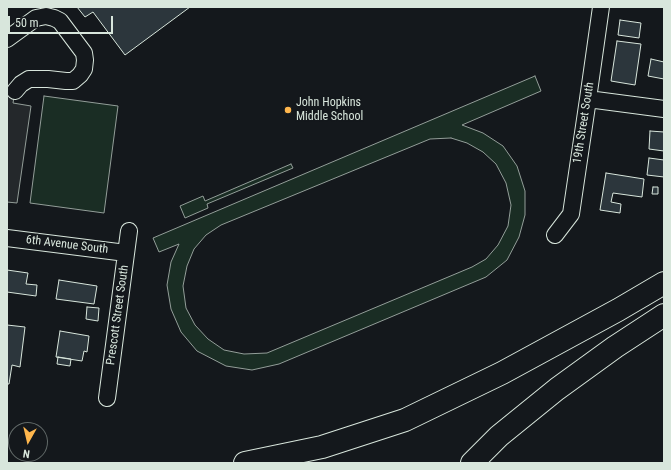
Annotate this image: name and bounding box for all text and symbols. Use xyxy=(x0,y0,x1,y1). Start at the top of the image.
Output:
scale bar xyxy=(10,8,115,34)
text: 50 m xyxy=(15,16,39,30)
street label: 19th Street South xyxy=(570,81,598,165)
place label: John Hopkins Middle School xyxy=(296,96,363,124)
marker: John Hopkins Middle School xyxy=(283,105,293,115)
street label: 6th Avenue South xyxy=(25,233,109,257)
street label: Prescott Street South xyxy=(104,264,132,366)
north arrow xyxy=(8,422,48,462)
text: N xyxy=(22,446,31,460)

